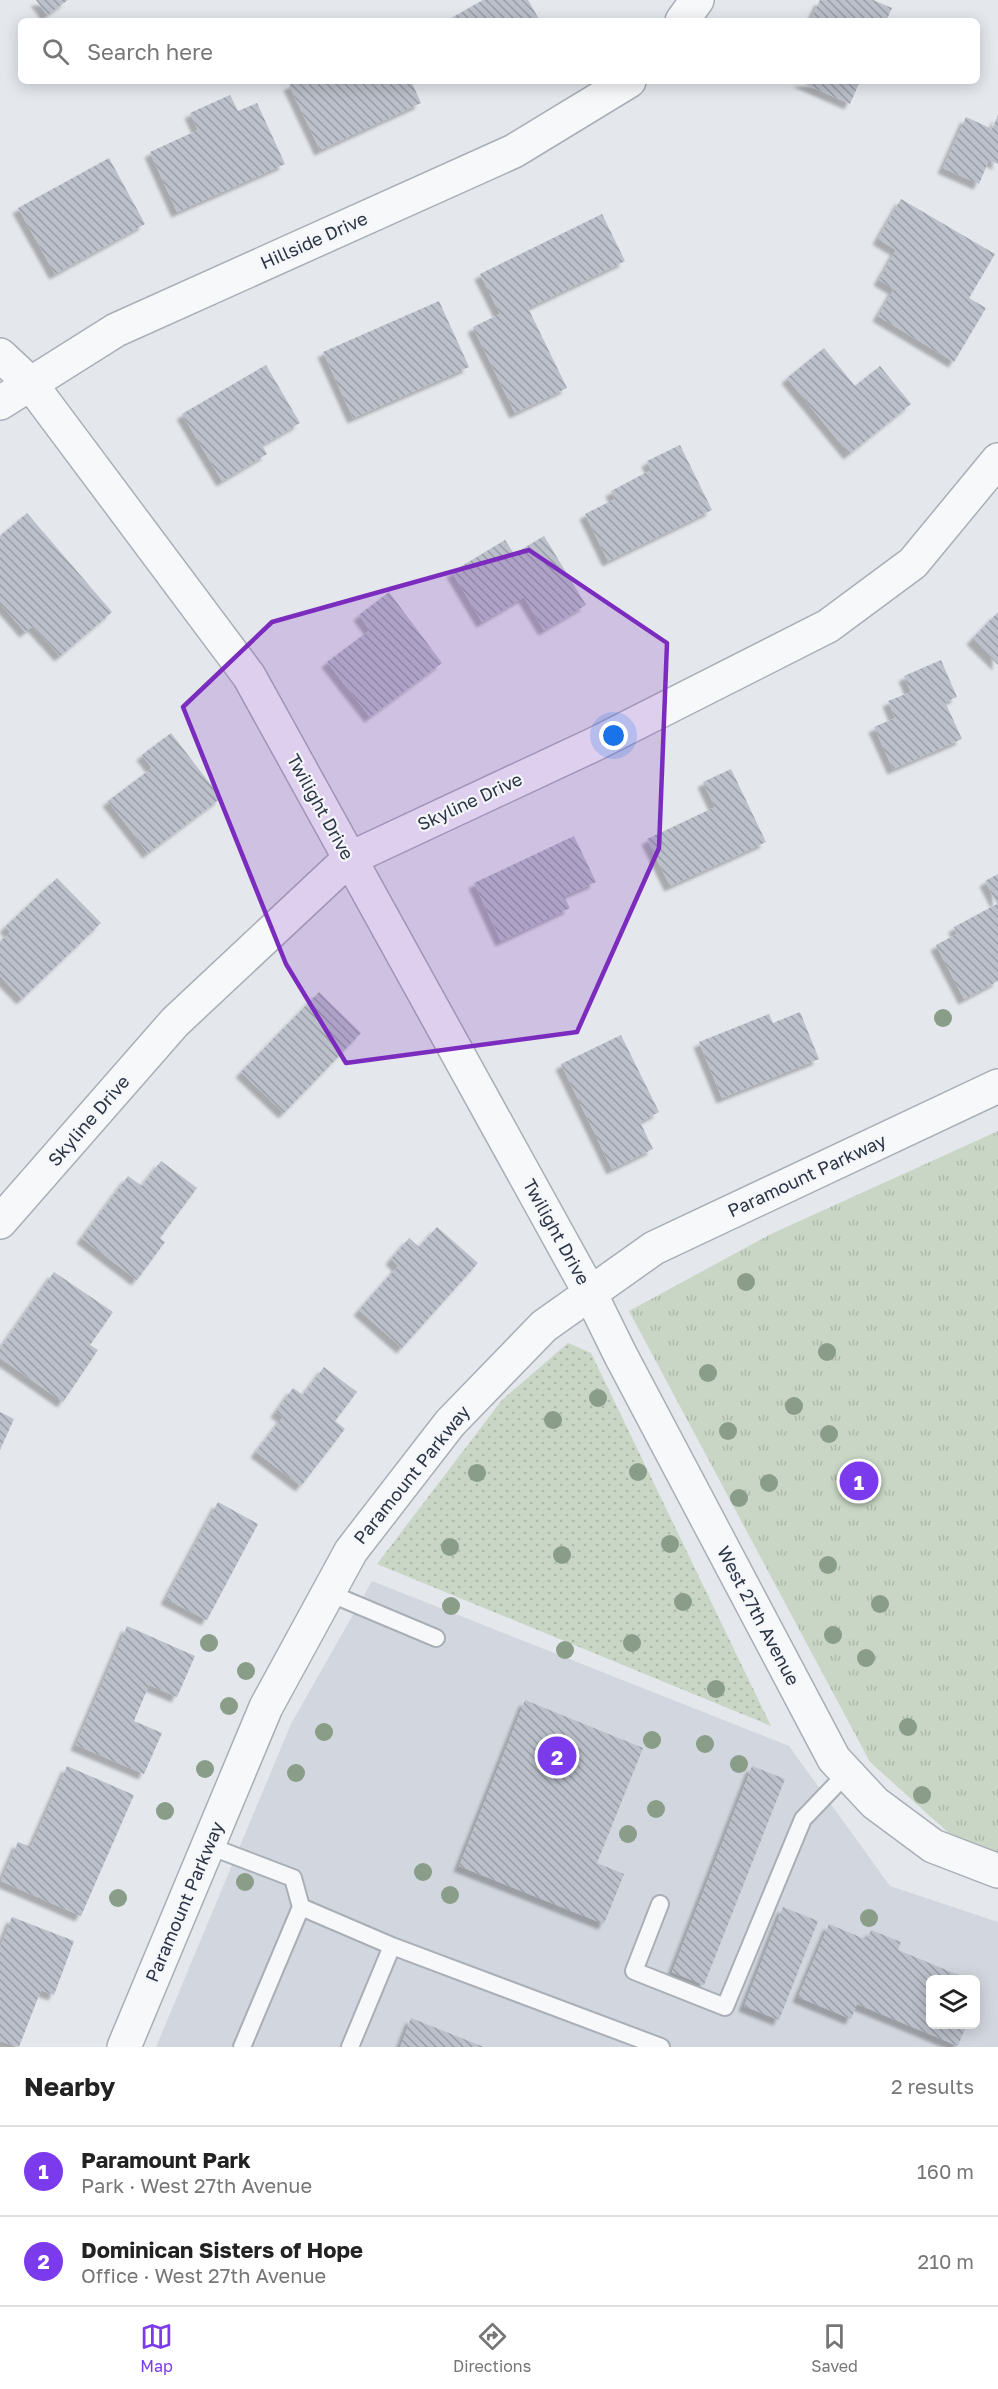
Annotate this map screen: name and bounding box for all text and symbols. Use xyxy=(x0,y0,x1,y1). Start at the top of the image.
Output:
search box xyxy=(18,18,980,84)
icon: search xyxy=(39,35,72,68)
text: Search here xyxy=(87,38,213,65)
street label: Hillside Drive xyxy=(257,207,371,274)
your location xyxy=(599,721,628,750)
street label: Twilight Drive xyxy=(283,750,359,863)
street label: Skyline Drive xyxy=(414,767,526,835)
street label: Skyline Drive xyxy=(43,1070,134,1170)
street label: Paramount Parkway xyxy=(724,1129,889,1221)
street label: Twilight Drive xyxy=(519,1175,595,1288)
street label: Paramount Parkway xyxy=(348,1401,474,1548)
pin: 1 xyxy=(840,1458,878,1504)
street label: West 27th Avenue xyxy=(713,1542,805,1689)
pin: 2 xyxy=(538,1734,576,1778)
street label: Paramount Parkway xyxy=(140,1818,228,1985)
map controls xyxy=(926,1975,980,2029)
button: layers xyxy=(926,1975,980,2029)
text: Nearby xyxy=(24,2071,115,2102)
text: 2 results xyxy=(891,2074,974,2098)
text: Paramount Park xyxy=(81,2146,251,2173)
text: 1 xyxy=(38,2159,49,2183)
text: 160 m xyxy=(917,2159,974,2183)
text: Park · West 27th Avenue xyxy=(81,2173,312,2197)
text: Dominican Sisters of Hope xyxy=(81,2236,363,2263)
text: 2 xyxy=(37,2249,50,2273)
text: 210 m xyxy=(918,2249,974,2273)
text: Office · West 27th Avenue xyxy=(81,2263,326,2287)
tab: Map xyxy=(140,2320,173,2376)
tab: Directions xyxy=(453,2320,531,2376)
tab: Saved xyxy=(811,2320,858,2376)

